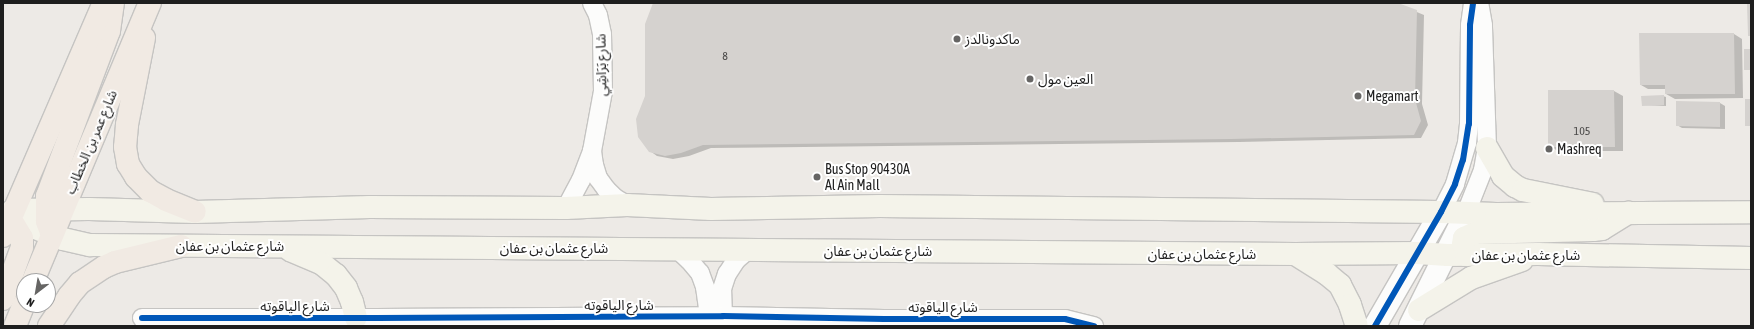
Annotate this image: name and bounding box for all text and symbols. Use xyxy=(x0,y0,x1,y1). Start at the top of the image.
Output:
place label: ماكدونالدز xyxy=(965,31,1020,47)
street label: شارع بَرَاشِي xyxy=(592,33,610,97)
marker: ماكدونالدز xyxy=(952,34,962,44)
house number: 8 xyxy=(722,50,728,64)
place label: العين مول xyxy=(1038,71,1093,87)
marker: العين مول xyxy=(1025,74,1035,84)
street label: شارع عمر بن الخطاب xyxy=(61,87,121,197)
place label: Megamart xyxy=(1366,88,1419,104)
marker: Megamart xyxy=(1353,91,1363,101)
house number: 105 xyxy=(1574,125,1590,139)
place label: Mashreq xyxy=(1557,141,1602,157)
marker: Mashreq xyxy=(1544,144,1554,154)
place label: Bus Stop 90430A Al Ain Mall xyxy=(825,161,910,194)
marker: Bus Stop 90430A Al Ain Mall xyxy=(812,172,822,182)
street label: شارع عثمان بن عفان xyxy=(176,238,284,254)
street label: شارع عثمان بن عفان xyxy=(500,240,608,256)
street label: شارع عثمان بن عفان xyxy=(824,243,932,259)
street label: شارع عثمان بن عفان xyxy=(1148,246,1256,262)
street label: شارع عثمان بن عفان xyxy=(1472,247,1580,263)
north arrow xyxy=(16,273,56,313)
text: N xyxy=(24,296,36,309)
street label: شارع الياقوته xyxy=(584,297,654,313)
street label: شارع الياقوته xyxy=(260,298,330,314)
street label: شارع الياقوته xyxy=(908,299,978,315)

